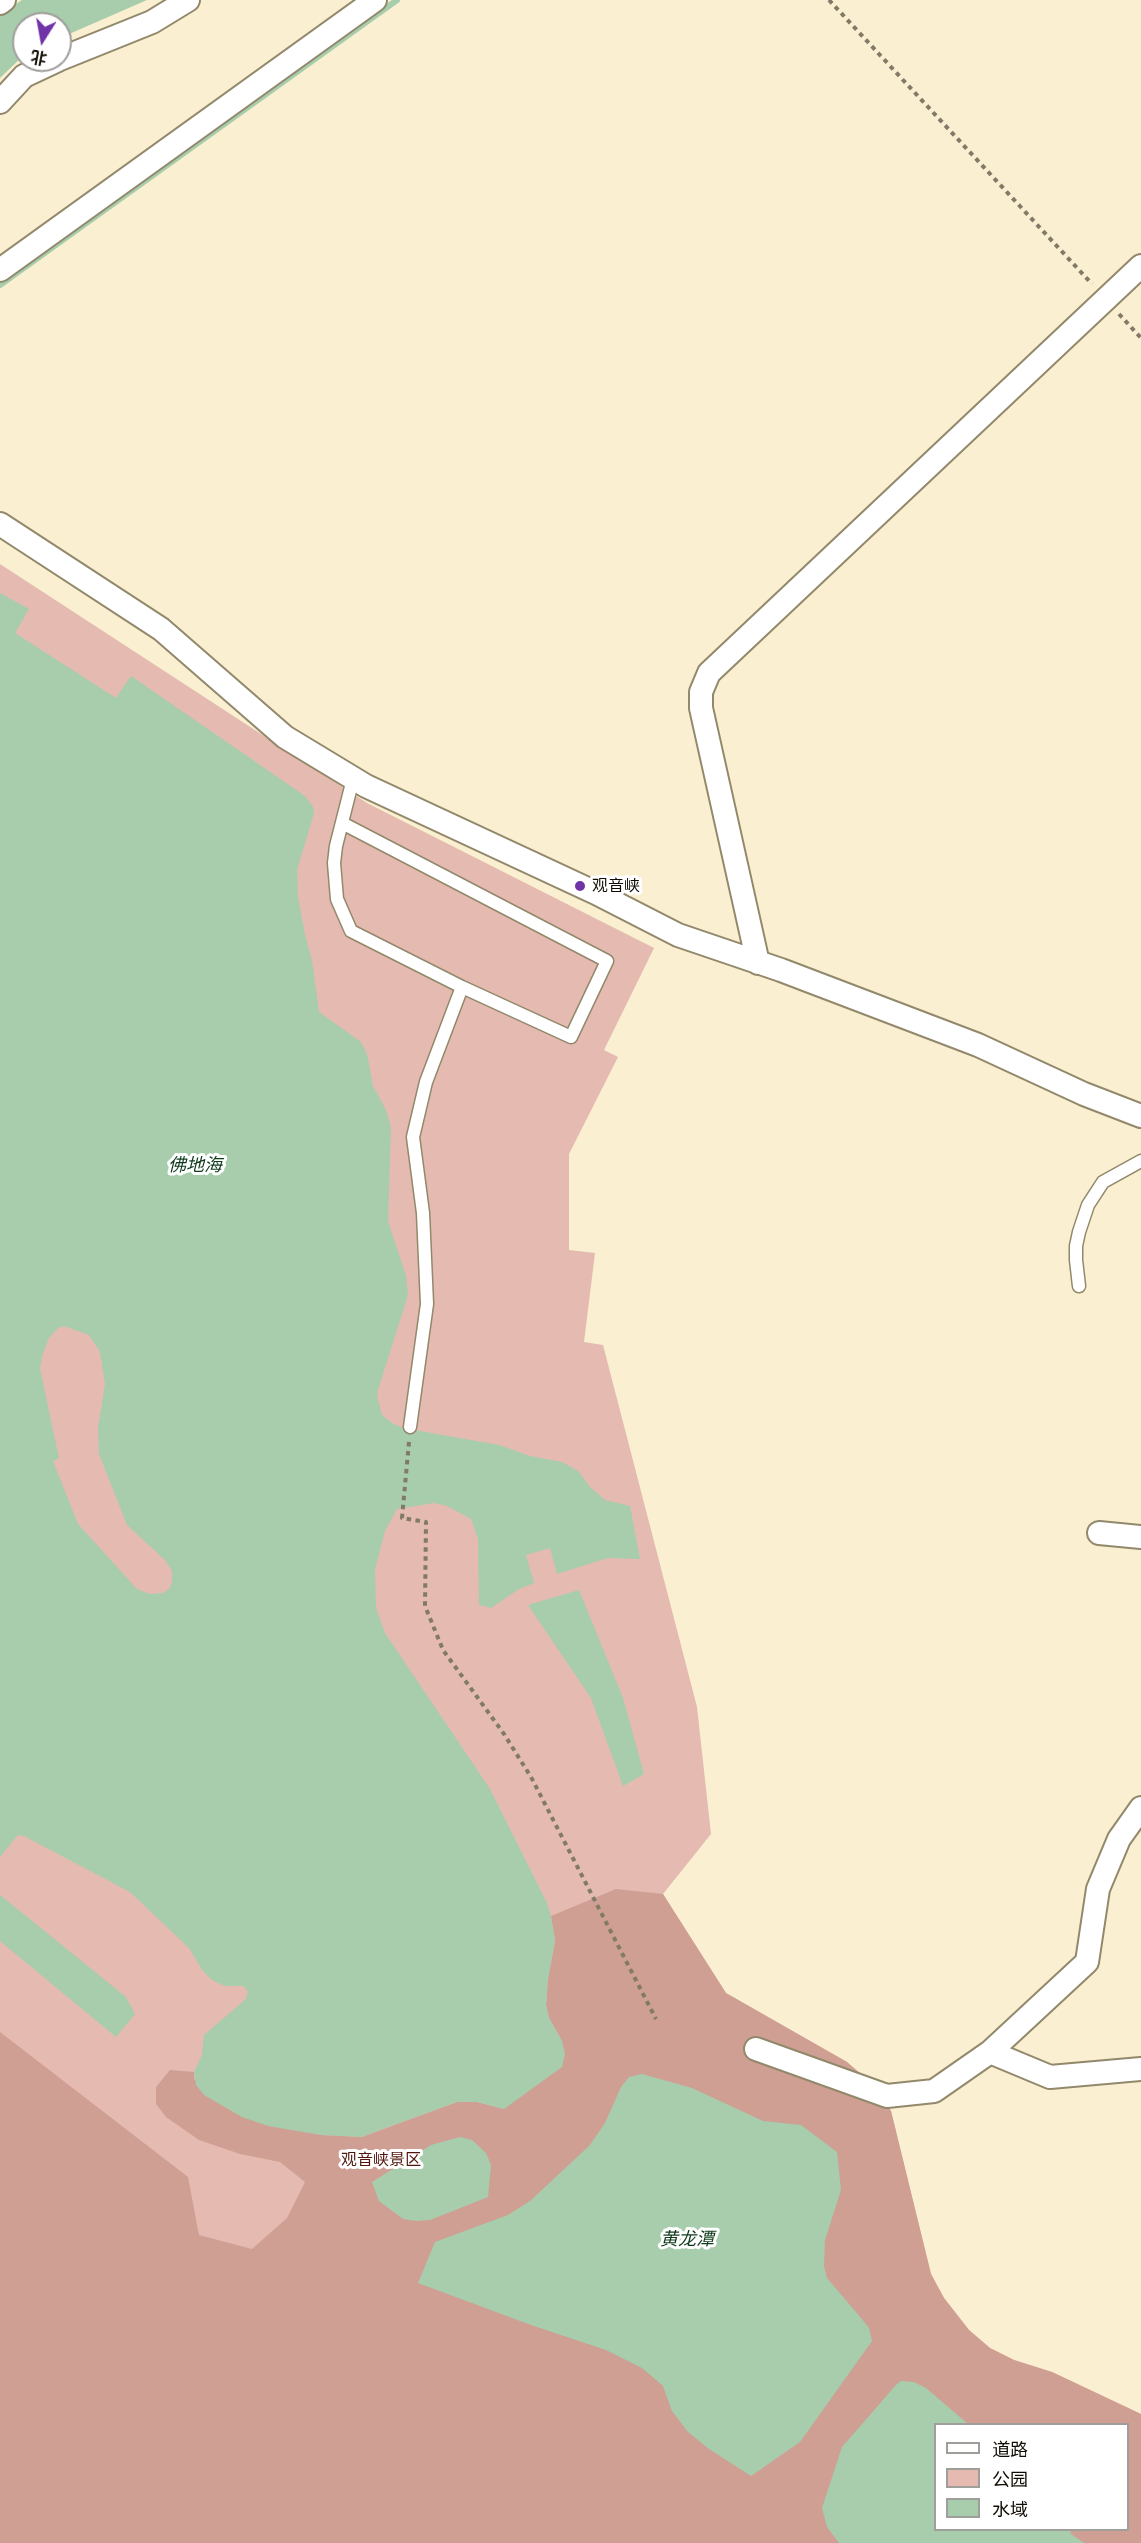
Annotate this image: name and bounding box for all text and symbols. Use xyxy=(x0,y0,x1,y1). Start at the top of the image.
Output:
north arrow xyxy=(12,12,72,72)
text: 北 xyxy=(29,47,49,69)
place label: 观音峡 xyxy=(592,876,640,896)
marker: 观音峡 xyxy=(573,879,587,893)
water label: 佛地海 xyxy=(168,1154,222,1176)
park label: 观音峡景区 xyxy=(341,2150,421,2170)
water label: 黄龙潭 xyxy=(660,2228,714,2250)
legend xyxy=(934,2423,1129,2531)
text: 道路 xyxy=(992,2438,1028,2460)
text: 公园 xyxy=(992,2468,1028,2490)
text: 水域 xyxy=(992,2498,1028,2520)

